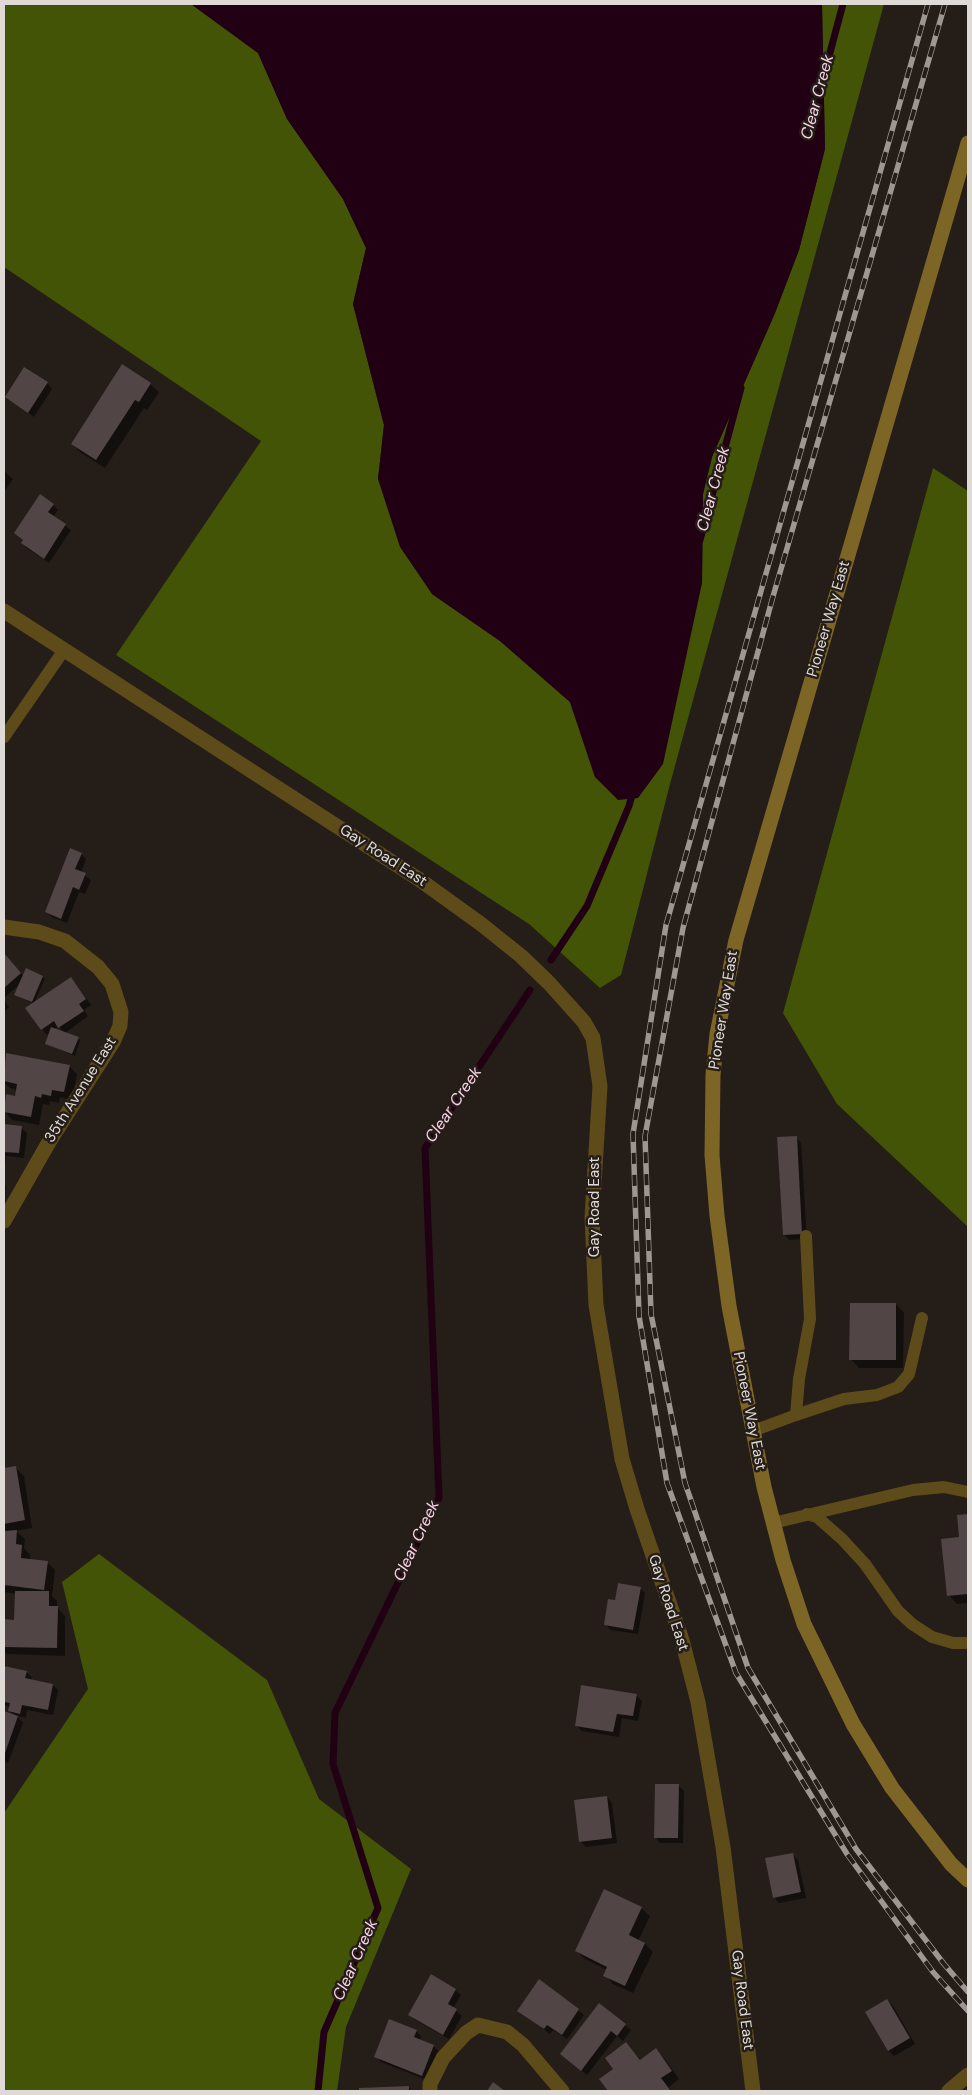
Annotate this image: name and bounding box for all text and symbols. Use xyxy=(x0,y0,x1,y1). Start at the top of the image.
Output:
water label: Clear Creek xyxy=(797,52,839,142)
water label: Clear Creek xyxy=(693,444,735,534)
street label: Pioneer Way East xyxy=(804,559,854,679)
street label: Gay Road East xyxy=(336,821,430,891)
street label: Pioneer Way East xyxy=(706,949,742,1071)
street label: 35th Avenue East xyxy=(41,1034,121,1146)
water label: Clear Creek xyxy=(422,1064,486,1146)
street label: Gay Road East xyxy=(586,1157,604,1257)
street label: Pioneer Way East xyxy=(729,1350,769,1472)
water label: Clear Creek xyxy=(390,1497,444,1585)
street label: Gay Road East xyxy=(644,1553,692,1653)
water label: Clear Creek xyxy=(330,1916,382,2004)
street label: Gay Road East xyxy=(727,1949,757,2051)

